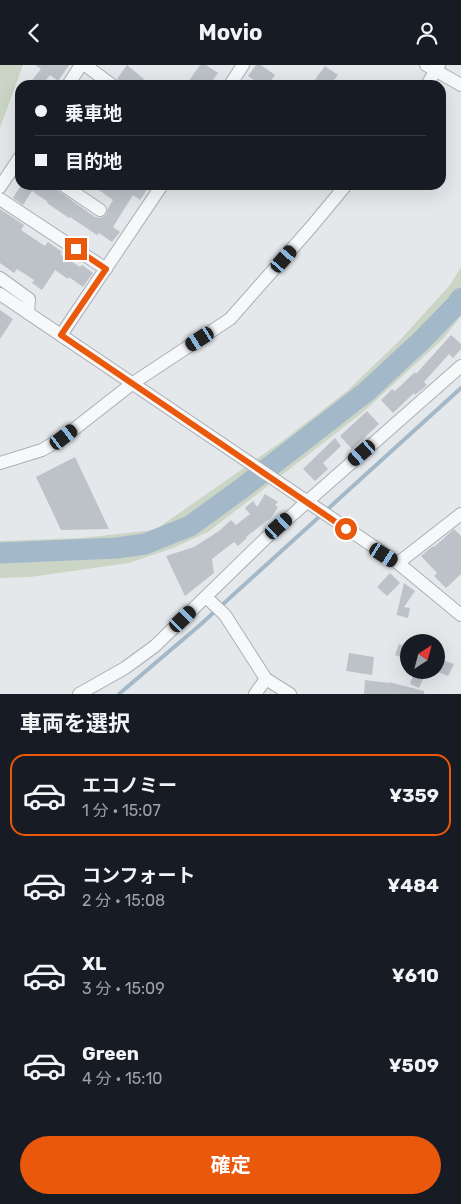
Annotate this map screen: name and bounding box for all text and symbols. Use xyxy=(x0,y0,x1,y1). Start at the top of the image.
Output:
icon: back xyxy=(20,19,48,47)
text: Movio xyxy=(198,19,263,46)
icon: person xyxy=(413,19,441,47)
text: 乗車地 xyxy=(65,102,122,125)
text: 目的地 xyxy=(65,150,122,173)
route end xyxy=(65,238,87,260)
car xyxy=(268,243,299,275)
car xyxy=(183,325,216,353)
car xyxy=(47,422,80,452)
car xyxy=(345,437,378,469)
car xyxy=(262,510,295,542)
route start xyxy=(335,518,357,540)
car xyxy=(367,541,400,569)
car xyxy=(166,603,199,635)
north arrow xyxy=(400,634,445,679)
map controls xyxy=(400,634,445,679)
text: 車両を選択 xyxy=(20,710,130,737)
icon: car xyxy=(22,773,67,818)
text: エコノミー xyxy=(82,774,177,797)
text: ¥359 xyxy=(389,784,439,807)
text: 1 分 · 15:07 xyxy=(82,801,161,820)
icon: car xyxy=(22,863,67,908)
text: コンフォート xyxy=(82,864,195,887)
text: ¥484 xyxy=(387,874,439,897)
text: 2 分 · 15:08 xyxy=(82,891,165,910)
text: XL xyxy=(82,952,106,975)
icon: car xyxy=(22,953,67,998)
text: ¥610 xyxy=(392,964,439,987)
text: 3 分 · 15:09 xyxy=(82,979,165,998)
text: Green xyxy=(82,1042,139,1065)
icon: car xyxy=(22,1043,67,1088)
text: ¥509 xyxy=(389,1054,439,1077)
text: 4 分 · 15:10 xyxy=(82,1069,162,1088)
button: 確定 xyxy=(20,1136,441,1194)

